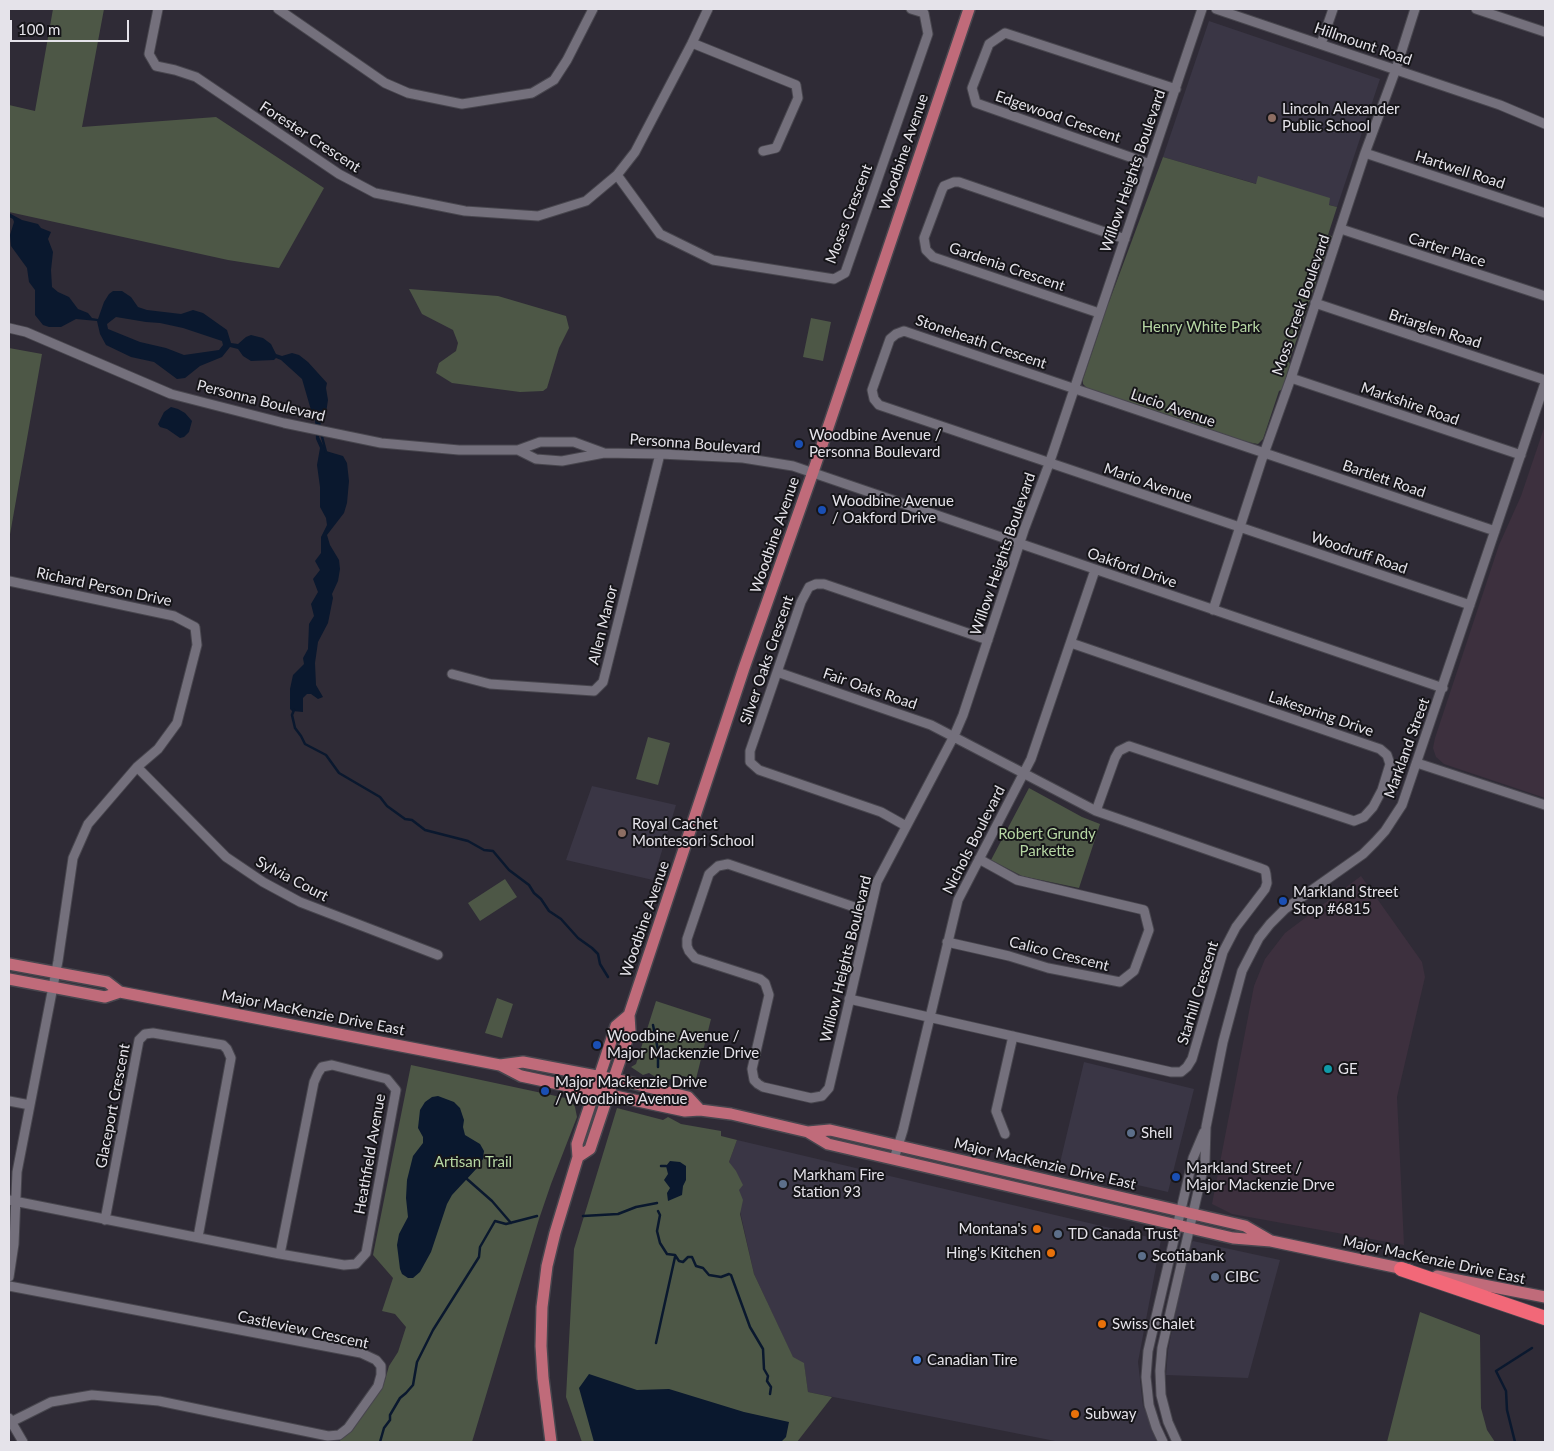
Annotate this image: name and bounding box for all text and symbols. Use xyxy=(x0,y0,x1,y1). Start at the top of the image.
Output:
scale bar xyxy=(12,10,131,42)
street label: Hillmount Road xyxy=(1312,19,1414,69)
text: 100 m xyxy=(18,20,60,38)
street label: Edgewood Crescent xyxy=(993,87,1123,147)
street label: Willow Heights Boulevard xyxy=(1097,87,1169,255)
street label: Woodbine Avenue xyxy=(876,91,932,213)
street label: Forester Crescent xyxy=(256,98,364,176)
place label: Lincoln Alexander Public School xyxy=(1282,100,1400,135)
marker: Lincoln Alexander Public School xyxy=(1266,112,1278,124)
street label: Hartwell Road xyxy=(1413,147,1507,193)
street label: Moses Crescent xyxy=(822,162,876,266)
street label: Carter Place xyxy=(1406,229,1488,271)
street label: Moss Creek Boulevard xyxy=(1268,232,1334,378)
street label: Gardenia Crescent xyxy=(947,239,1067,295)
street label: Briarglen Road xyxy=(1387,306,1483,352)
street label: Stoneheath Crescent xyxy=(913,311,1049,373)
park label: Henry White Park xyxy=(1142,318,1260,336)
street label: Personna Boulevard xyxy=(195,376,327,426)
street label: Markshire Road xyxy=(1358,379,1462,429)
street label: Lucio Avenue xyxy=(1128,385,1218,431)
place label: Woodbine Avenue / Personna Boulevard xyxy=(809,426,942,461)
street label: Personna Boulevard xyxy=(629,430,761,458)
marker: Woodbine Avenue / Personna Boulevard xyxy=(793,438,805,450)
street label: Bartlett Road xyxy=(1340,456,1428,502)
street label: Mario Avenue xyxy=(1101,459,1195,507)
street label: Willow Heights Boulevard xyxy=(967,470,1039,638)
street label: Woodbine Avenue xyxy=(747,474,803,596)
place label: Woodbine Avenue / Oakford Drive xyxy=(832,492,954,527)
marker: Woodbine Avenue / Oakford Drive xyxy=(816,504,828,516)
street label: Woodruff Road xyxy=(1308,528,1410,578)
street label: Oakford Drive xyxy=(1085,544,1179,592)
street label: Richard Person Drive xyxy=(35,564,173,610)
street label: Allen Manor xyxy=(584,584,622,666)
street label: Silver Oaks Crescent xyxy=(736,593,798,727)
street label: Fair Oaks Road xyxy=(821,664,919,714)
street label: Lakespring Drive xyxy=(1266,688,1376,740)
street label: Markland Street xyxy=(1381,695,1433,801)
street label: Nichols Boulevard xyxy=(939,783,1009,897)
place label: Royal Cachet Montessori School xyxy=(632,815,754,850)
park label: Robert Grundy Parkette xyxy=(998,825,1096,860)
marker: Royal Cachet Montessori School xyxy=(616,827,628,839)
street label: Sylvia Court xyxy=(253,852,331,906)
street label: Woodbine Avenue xyxy=(617,858,673,980)
street label: Willow Heights Boulevard xyxy=(817,874,875,1044)
place label: Markland Street Stop #6815 xyxy=(1293,883,1398,918)
marker: Markland Street Stop #6815 xyxy=(1277,895,1289,907)
street label: Calico Crescent xyxy=(1007,933,1111,975)
street label: Starhill Crescent xyxy=(1174,939,1222,1047)
street label: Major MacKenzie Drive East xyxy=(220,986,406,1040)
place label: Woodbine Avenue / Major Mackenzie Drive xyxy=(607,1027,759,1062)
marker: Woodbine Avenue / Major Mackenzie Drive xyxy=(591,1039,603,1051)
street label: Glaceport Crescent xyxy=(92,1042,134,1170)
place label: GE xyxy=(1338,1060,1358,1078)
marker: GE xyxy=(1322,1063,1334,1075)
place label: Major Mackenzie Drive / Woodbine Avenue xyxy=(555,1073,707,1108)
marker: Major Mackenzie Drive / Woodbine Avenue xyxy=(539,1085,551,1097)
street label: Heathfield Avenue xyxy=(351,1092,389,1216)
place label: Shell xyxy=(1141,1124,1172,1142)
marker: Shell xyxy=(1125,1127,1137,1139)
street label: Major MacKenzie Drive East xyxy=(952,1134,1138,1194)
park label: Artisan Trail xyxy=(434,1153,512,1171)
place label: Markland Street / Major Mackenzie Drve xyxy=(1186,1159,1335,1194)
place label: Markham Fire Station 93 xyxy=(793,1166,884,1201)
marker: Markland Street / Major Mackenzie Drve xyxy=(1170,1171,1182,1183)
marker: Markham Fire Station 93 xyxy=(777,1178,789,1190)
place label: Montana's xyxy=(959,1220,1027,1238)
marker: Montana's xyxy=(1031,1223,1043,1235)
place label: TD Canada Trust xyxy=(1068,1225,1178,1243)
marker: TD Canada Trust xyxy=(1052,1228,1064,1240)
street label: Major MacKenzie Drive East xyxy=(1341,1232,1527,1288)
place label: Hing's Kitchen xyxy=(946,1244,1041,1262)
marker: Hing's Kitchen xyxy=(1045,1247,1057,1259)
place label: Scotiabank xyxy=(1152,1247,1224,1265)
marker: Scotiabank xyxy=(1136,1250,1148,1262)
place label: CIBC xyxy=(1225,1268,1259,1286)
marker: CIBC xyxy=(1209,1271,1221,1283)
street label: Castleview Crescent xyxy=(236,1307,370,1353)
place label: Swiss Chalet xyxy=(1112,1315,1195,1333)
marker: Swiss Chalet xyxy=(1096,1318,1108,1330)
place label: Canadian Tire xyxy=(927,1351,1017,1369)
marker: Canadian Tire xyxy=(911,1354,923,1366)
place label: Subway xyxy=(1085,1405,1136,1423)
marker: Subway xyxy=(1069,1408,1081,1420)

